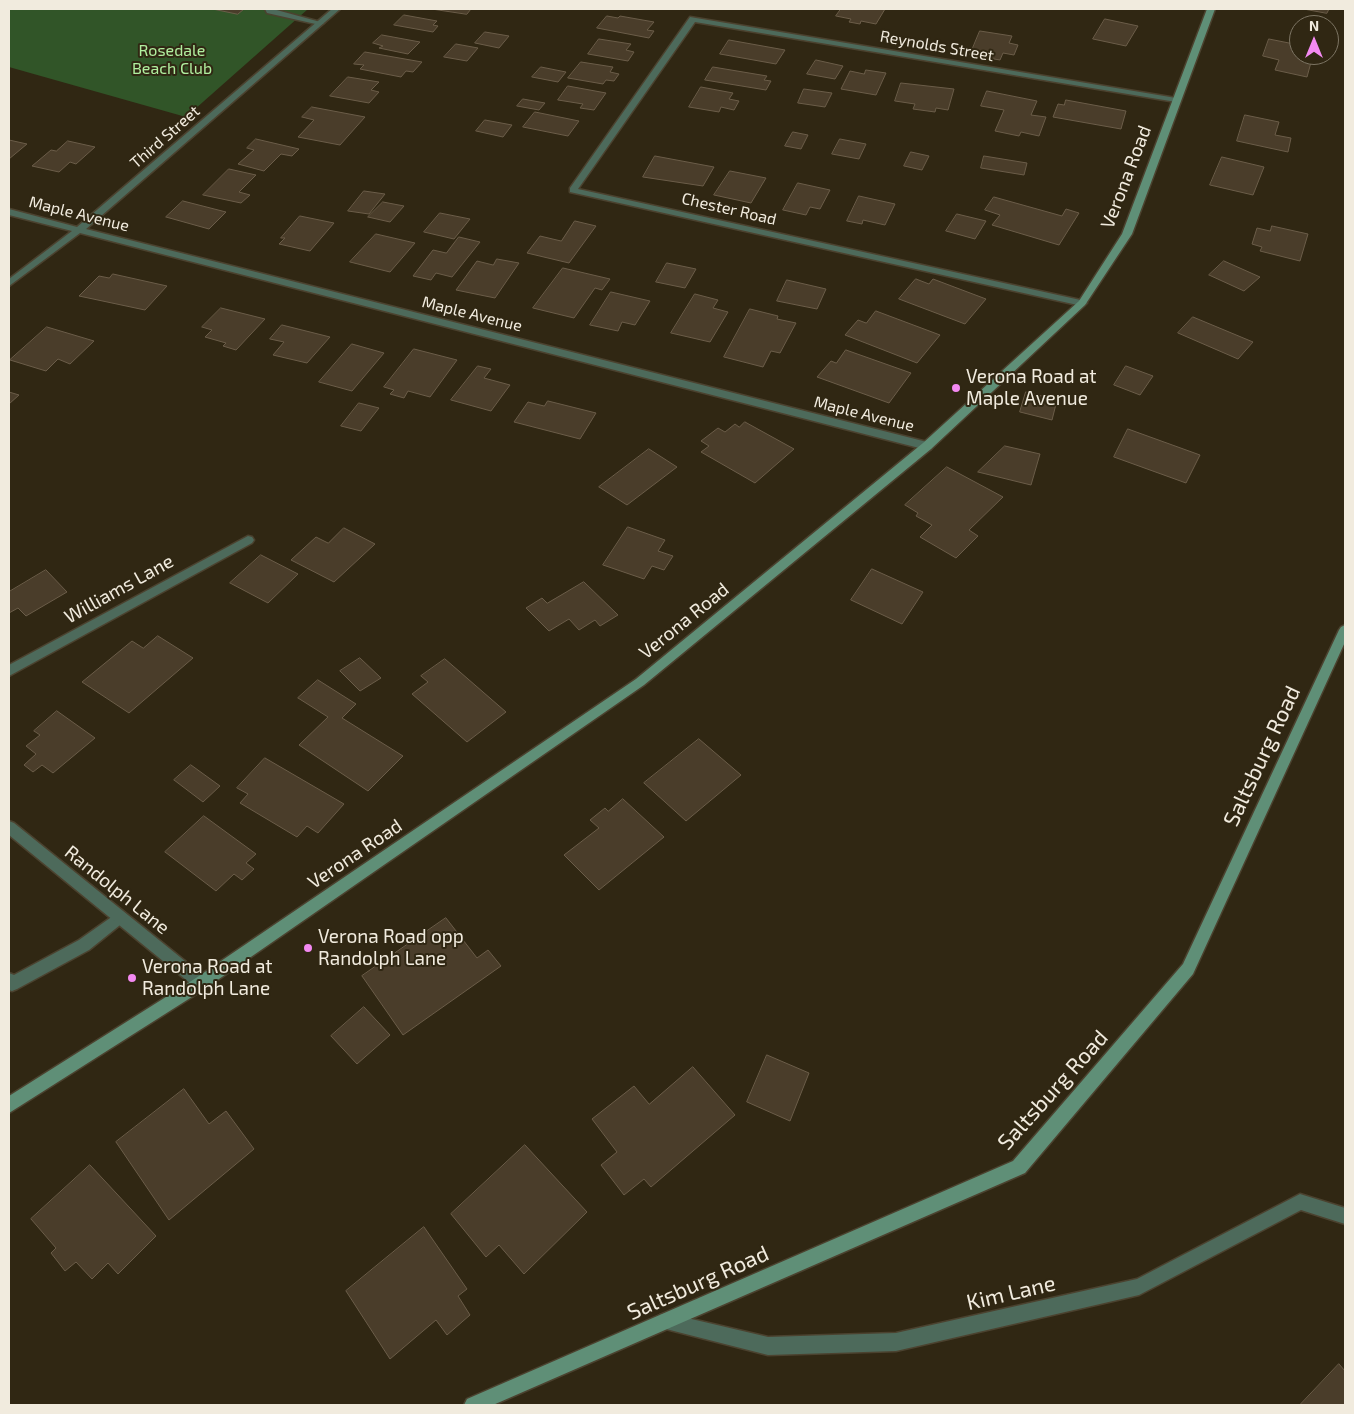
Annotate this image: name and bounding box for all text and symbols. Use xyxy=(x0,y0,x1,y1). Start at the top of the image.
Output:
north arrow xyxy=(1289,15,1339,65)
text: N xyxy=(1309,17,1319,34)
street label: Reynolds Street xyxy=(879,27,995,65)
park label: Rosedale Beach Club xyxy=(132,41,212,79)
street label: Third Street xyxy=(126,102,204,172)
street label: Verona Road xyxy=(1096,122,1156,232)
street label: Chester Road xyxy=(680,189,778,229)
street label: Maple Avenue xyxy=(27,192,131,236)
street label: Maple Avenue xyxy=(420,292,524,336)
place label: Verona Road at Maple Avenue xyxy=(966,366,1097,410)
marker: Verona Road at Maple Avenue xyxy=(950,382,962,394)
street label: Maple Avenue xyxy=(812,392,916,436)
street label: Williams Lane xyxy=(61,550,177,628)
street label: Verona Road xyxy=(635,578,733,664)
street label: Saltsburg Road xyxy=(1218,682,1306,830)
street label: Verona Road xyxy=(304,814,406,894)
street label: Randolph Lane xyxy=(60,841,174,939)
place label: Verona Road opp Randolph Lane xyxy=(318,926,464,970)
marker: Verona Road opp Randolph Lane xyxy=(302,942,314,954)
place label: Verona Road at Randolph Lane xyxy=(142,956,273,1000)
marker: Verona Road at Randolph Lane xyxy=(126,972,138,984)
street label: Saltsburg Road xyxy=(992,1025,1114,1155)
street label: Saltsburg Road xyxy=(623,1240,773,1326)
street label: Kim Lane xyxy=(964,1270,1058,1316)

